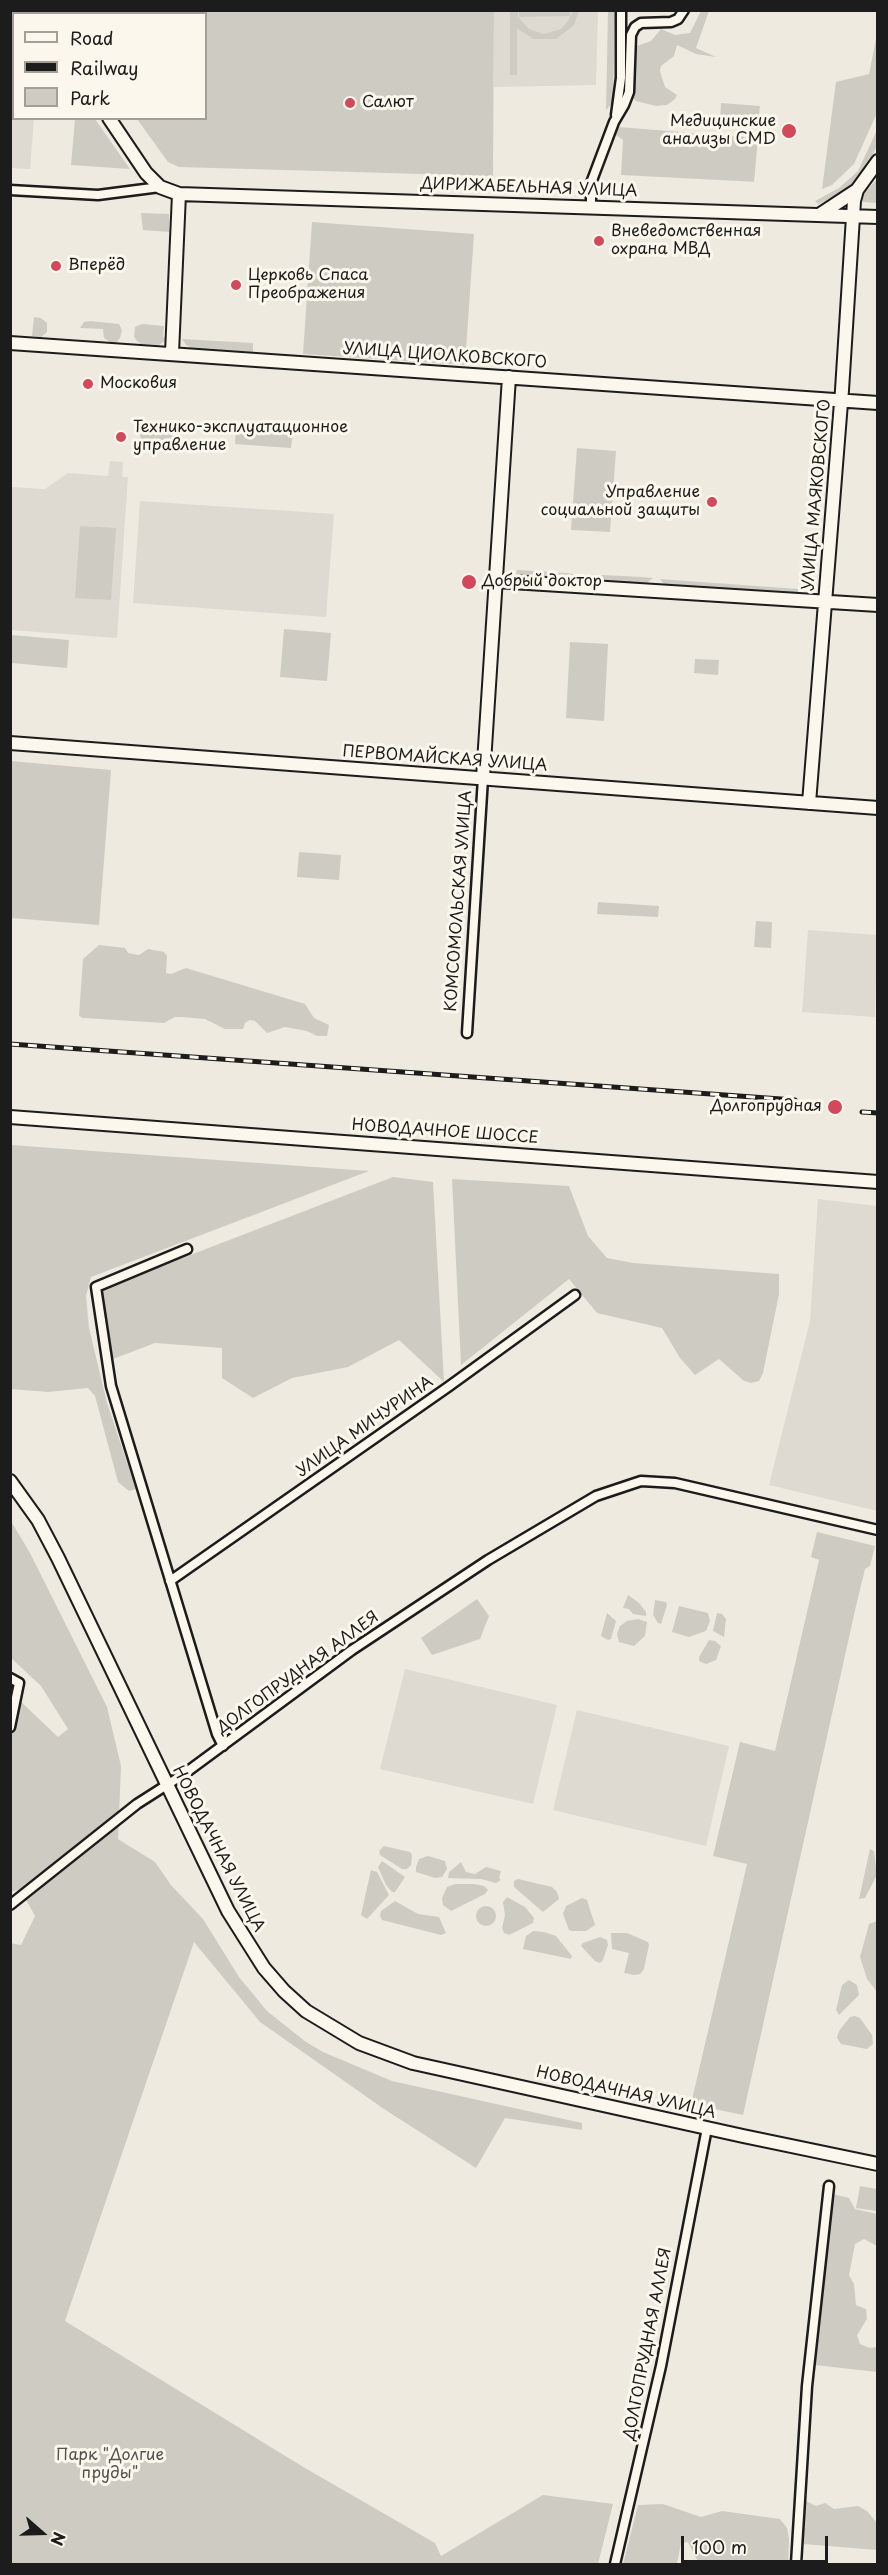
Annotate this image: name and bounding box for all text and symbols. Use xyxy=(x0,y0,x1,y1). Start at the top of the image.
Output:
legend xyxy=(12,12,207,120)
text: Road xyxy=(70,24,114,51)
text: Railway xyxy=(70,54,138,81)
text: Park xyxy=(70,84,110,111)
place label: Салют xyxy=(362,93,414,113)
marker: Салют xyxy=(343,96,357,110)
place label: Медицинские анализы CMD xyxy=(662,112,776,150)
marker: Медицинские анализы CMD xyxy=(780,122,798,140)
street label: ДИРИЖАБЕЛЬНАЯ УЛИЦА xyxy=(420,175,638,201)
place label: Вневедомственная охрана МВД xyxy=(611,222,762,260)
marker: Вневедомственная охрана МВД xyxy=(592,234,606,248)
place label: Вперёд xyxy=(68,256,125,276)
marker: Вперёд xyxy=(49,259,63,273)
place label: Церковь Спаса Преображения xyxy=(248,266,368,304)
marker: Церковь Спаса Преображения xyxy=(229,278,243,292)
street label: УЛИЦА ЦИОЛКОВСКОГО xyxy=(342,339,548,373)
place label: Московия xyxy=(100,374,177,394)
marker: Московия xyxy=(81,377,95,391)
street label: УЛИЦА МАЯКОВСКОГО xyxy=(799,398,835,592)
place label: Технико-эксплуатационное управление xyxy=(133,418,348,456)
marker: Технико-эксплуатационное управление xyxy=(114,430,128,444)
place label: Управление социальной защиты xyxy=(541,483,700,521)
marker: Управление социальной защиты xyxy=(705,495,719,509)
place label: Добрый доктор xyxy=(482,572,602,592)
marker: Добрый доктор xyxy=(460,573,478,591)
street label: ПЕРВОМАЙСКАЯ УЛИЦА xyxy=(342,742,548,776)
street label: КОМСОМОЛЬСКАЯ УЛИЦА xyxy=(442,790,476,1012)
place label: Долгопрудная xyxy=(710,1097,822,1117)
marker: Долгопрудная xyxy=(826,1098,844,1116)
street label: НОВОДАЧНОЕ ШОССЕ xyxy=(351,1116,539,1148)
street label: УЛИЦА МИЧУРИНА xyxy=(293,1373,437,1481)
street label: ДОЛГОПРУДНАЯ АЛЛЕЯ xyxy=(213,1608,383,1738)
street label: НОВОДАЧНАЯ УЛИЦА xyxy=(168,1763,268,1935)
street label: НОВОДАЧНАЯ УЛИЦА xyxy=(534,2063,718,2123)
street label: ДОЛГОПРУДНАЯ АЛЛЕЯ xyxy=(620,2246,676,2442)
park label: Парк "Долгие пруды" xyxy=(56,2446,164,2484)
north arrow xyxy=(12,2503,72,2563)
scale bar xyxy=(684,2524,831,2562)
text: N xyxy=(45,2529,72,2549)
text: 100 m xyxy=(692,2533,747,2560)

